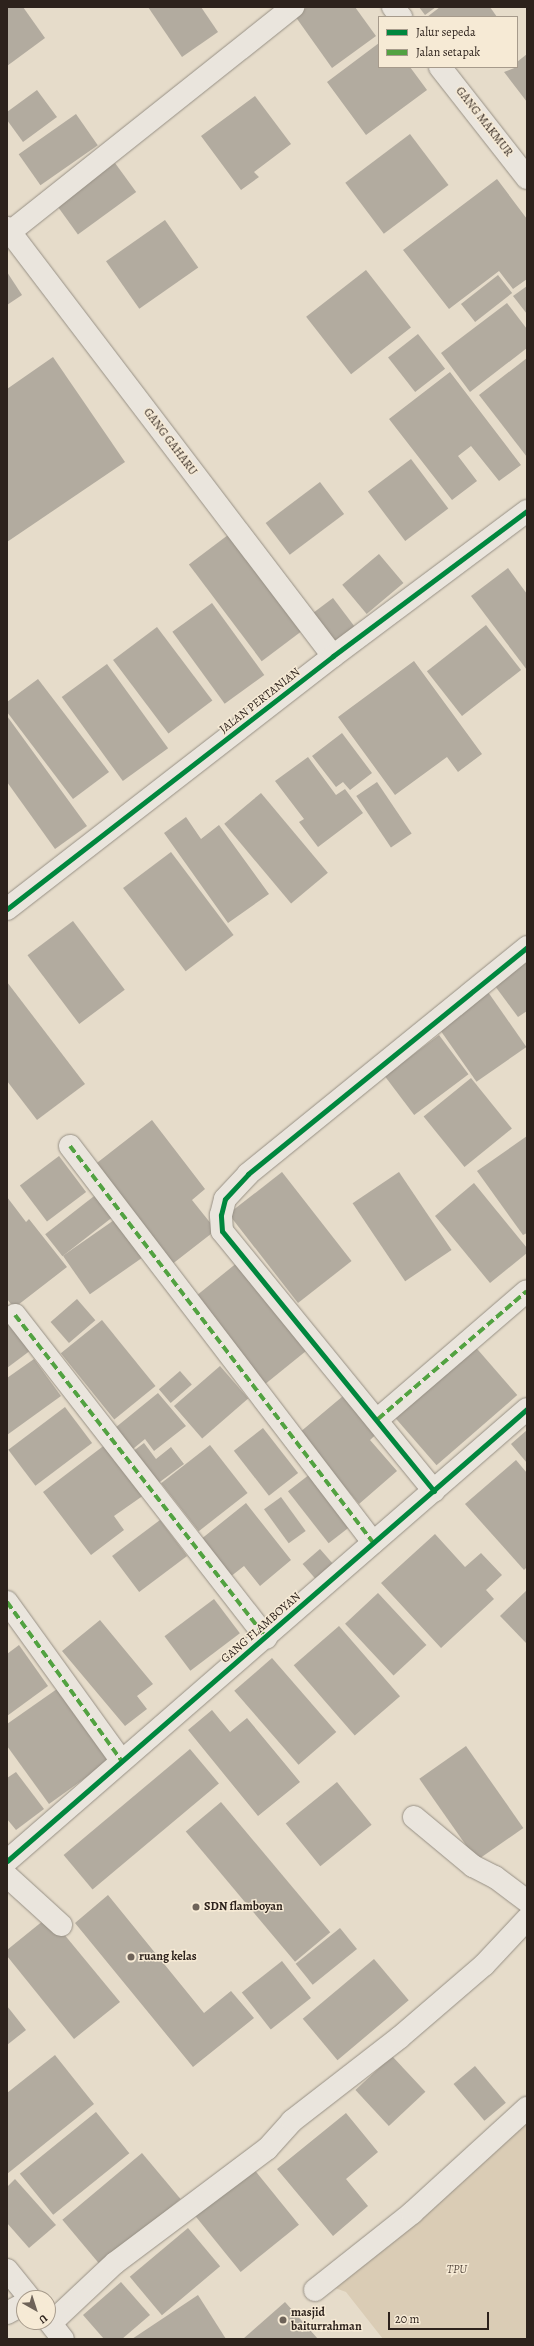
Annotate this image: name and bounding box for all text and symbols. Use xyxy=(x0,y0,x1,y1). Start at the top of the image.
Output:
legend xyxy=(378,16,518,68)
text: Jalur sepeda xyxy=(416,24,476,40)
text: Jalan setapak xyxy=(416,44,480,60)
street label: GANG MAKMUR xyxy=(452,84,516,160)
street label: GANG GAHARU xyxy=(140,406,200,478)
street label: JALAN PERTANIAN xyxy=(217,665,303,737)
street label: GANG FLAMBOYAN xyxy=(218,1590,304,1666)
place label: SDN flamboyan xyxy=(204,1900,283,1914)
marker: SDN flamboyan xyxy=(191,1902,201,1912)
place label: ruang kelas xyxy=(139,1950,197,1964)
marker: ruang kelas xyxy=(126,1952,136,1962)
park label: TPU xyxy=(447,2263,467,2277)
north arrow xyxy=(16,2290,56,2330)
scale bar xyxy=(390,2304,491,2330)
place label: masjid baiturrahman xyxy=(291,2306,362,2334)
text: U xyxy=(36,2311,51,2327)
text: 20 m xyxy=(395,2311,419,2327)
marker: masjid baiturrahman xyxy=(278,2315,288,2325)

